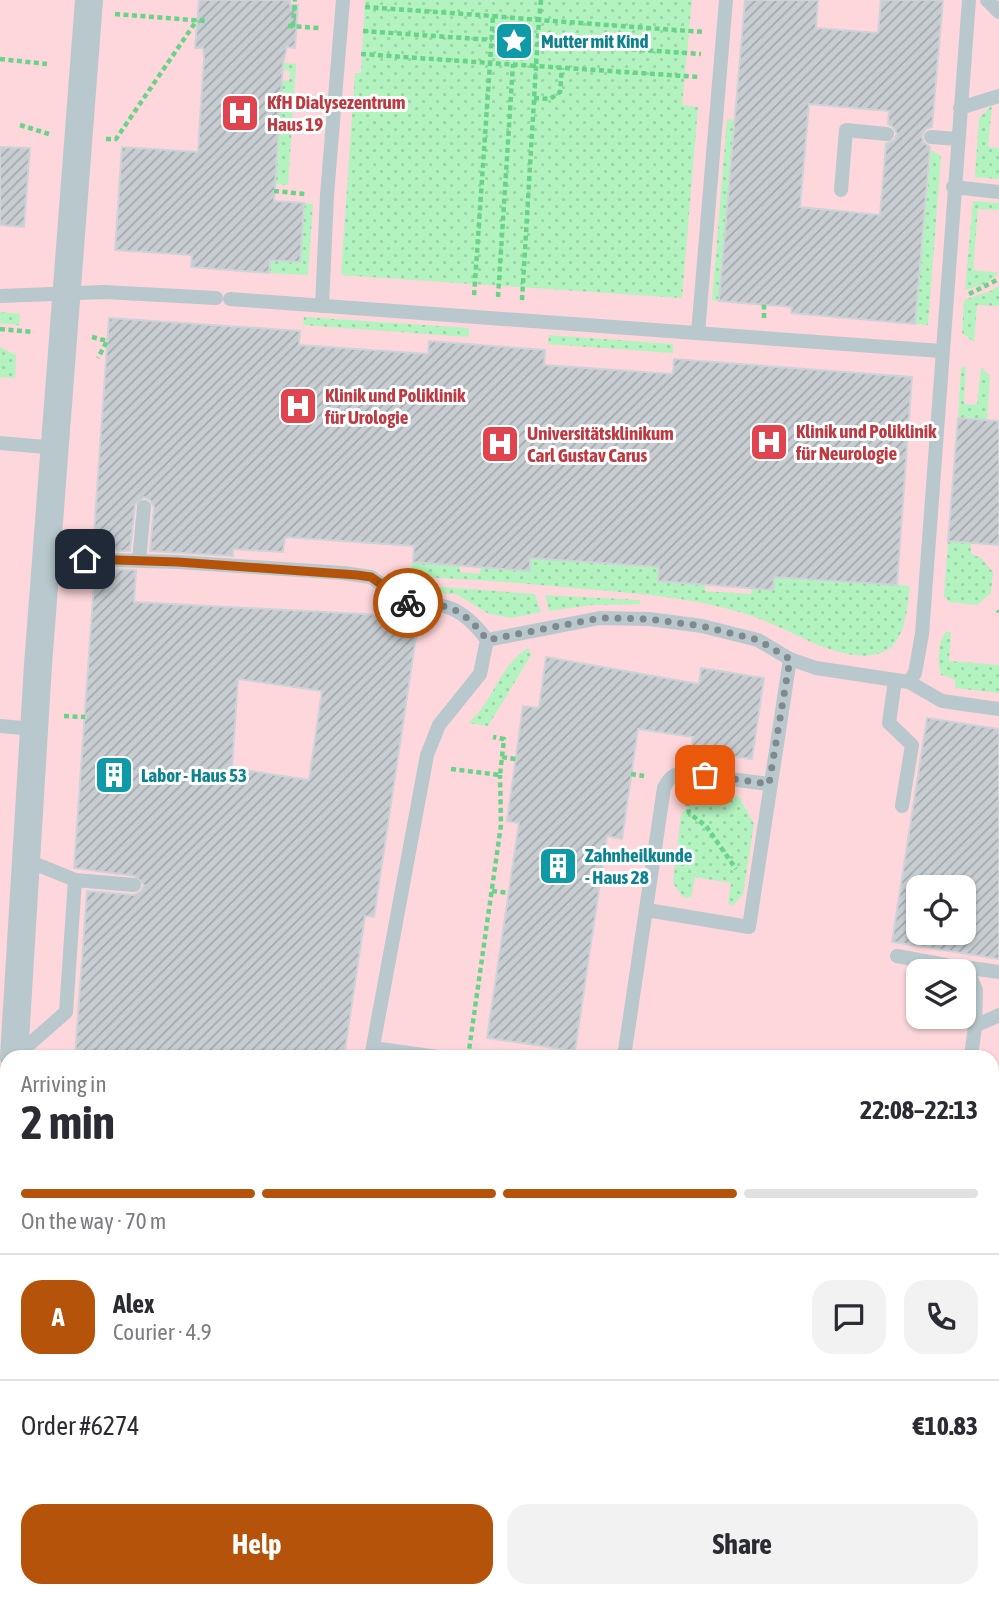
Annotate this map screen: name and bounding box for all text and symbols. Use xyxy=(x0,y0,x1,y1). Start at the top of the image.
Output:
place icon: Mutter mit Kind xyxy=(493,20,535,62)
place label: Mutter mit Kind xyxy=(541,30,649,52)
place label: KfH Dialysezentrum Haus 19 xyxy=(267,91,405,135)
hospital icon: KfH Dialysezentrum Haus 19 xyxy=(219,92,261,134)
place label: Klinik und Poliklinik für Urologie xyxy=(324,384,466,428)
hospital icon: Klinik und Poliklinik für Urologie xyxy=(277,385,319,427)
place label: Klinik und Poliklinik für Neurologie xyxy=(795,420,937,464)
hospital icon: Klinik und Poliklinik für Neurologie xyxy=(748,421,790,463)
place label: Universitätsklinikum Carl Gustav Carus xyxy=(527,422,674,466)
hospital icon: Universitätsklinikum Carl Gustav Carus xyxy=(479,423,521,465)
pin xyxy=(55,529,115,589)
icon: home xyxy=(66,540,104,578)
courier xyxy=(373,568,443,638)
icon: bike xyxy=(389,584,427,622)
pin xyxy=(675,745,735,805)
building icon: Labor - Haus 53 xyxy=(93,754,135,796)
icon: bag xyxy=(686,756,724,794)
place label: Labor - Haus 53 xyxy=(141,764,247,786)
place label: Zahnheilkunde - Haus 28 xyxy=(585,844,693,888)
building icon: Zahnheilkunde - Haus 28 xyxy=(537,845,579,887)
map controls xyxy=(906,875,976,1029)
button: locate xyxy=(906,875,976,945)
button: layers xyxy=(906,959,976,1029)
text: Arriving in xyxy=(21,1071,107,1097)
text: 22:08–22:13 xyxy=(860,1095,978,1125)
text: 2 min xyxy=(21,1096,115,1149)
text: On the way · 70 m xyxy=(21,1208,166,1234)
button: chat xyxy=(812,1280,886,1354)
button: phone xyxy=(904,1280,978,1354)
text: Alex xyxy=(113,1289,154,1319)
text: A xyxy=(52,1302,64,1332)
text: Courier · 4.9 xyxy=(113,1319,212,1345)
text: Order #6274 xyxy=(21,1411,140,1441)
text: €10.83 xyxy=(913,1411,978,1441)
button: Help xyxy=(21,1504,493,1584)
button: Share xyxy=(507,1504,978,1584)

